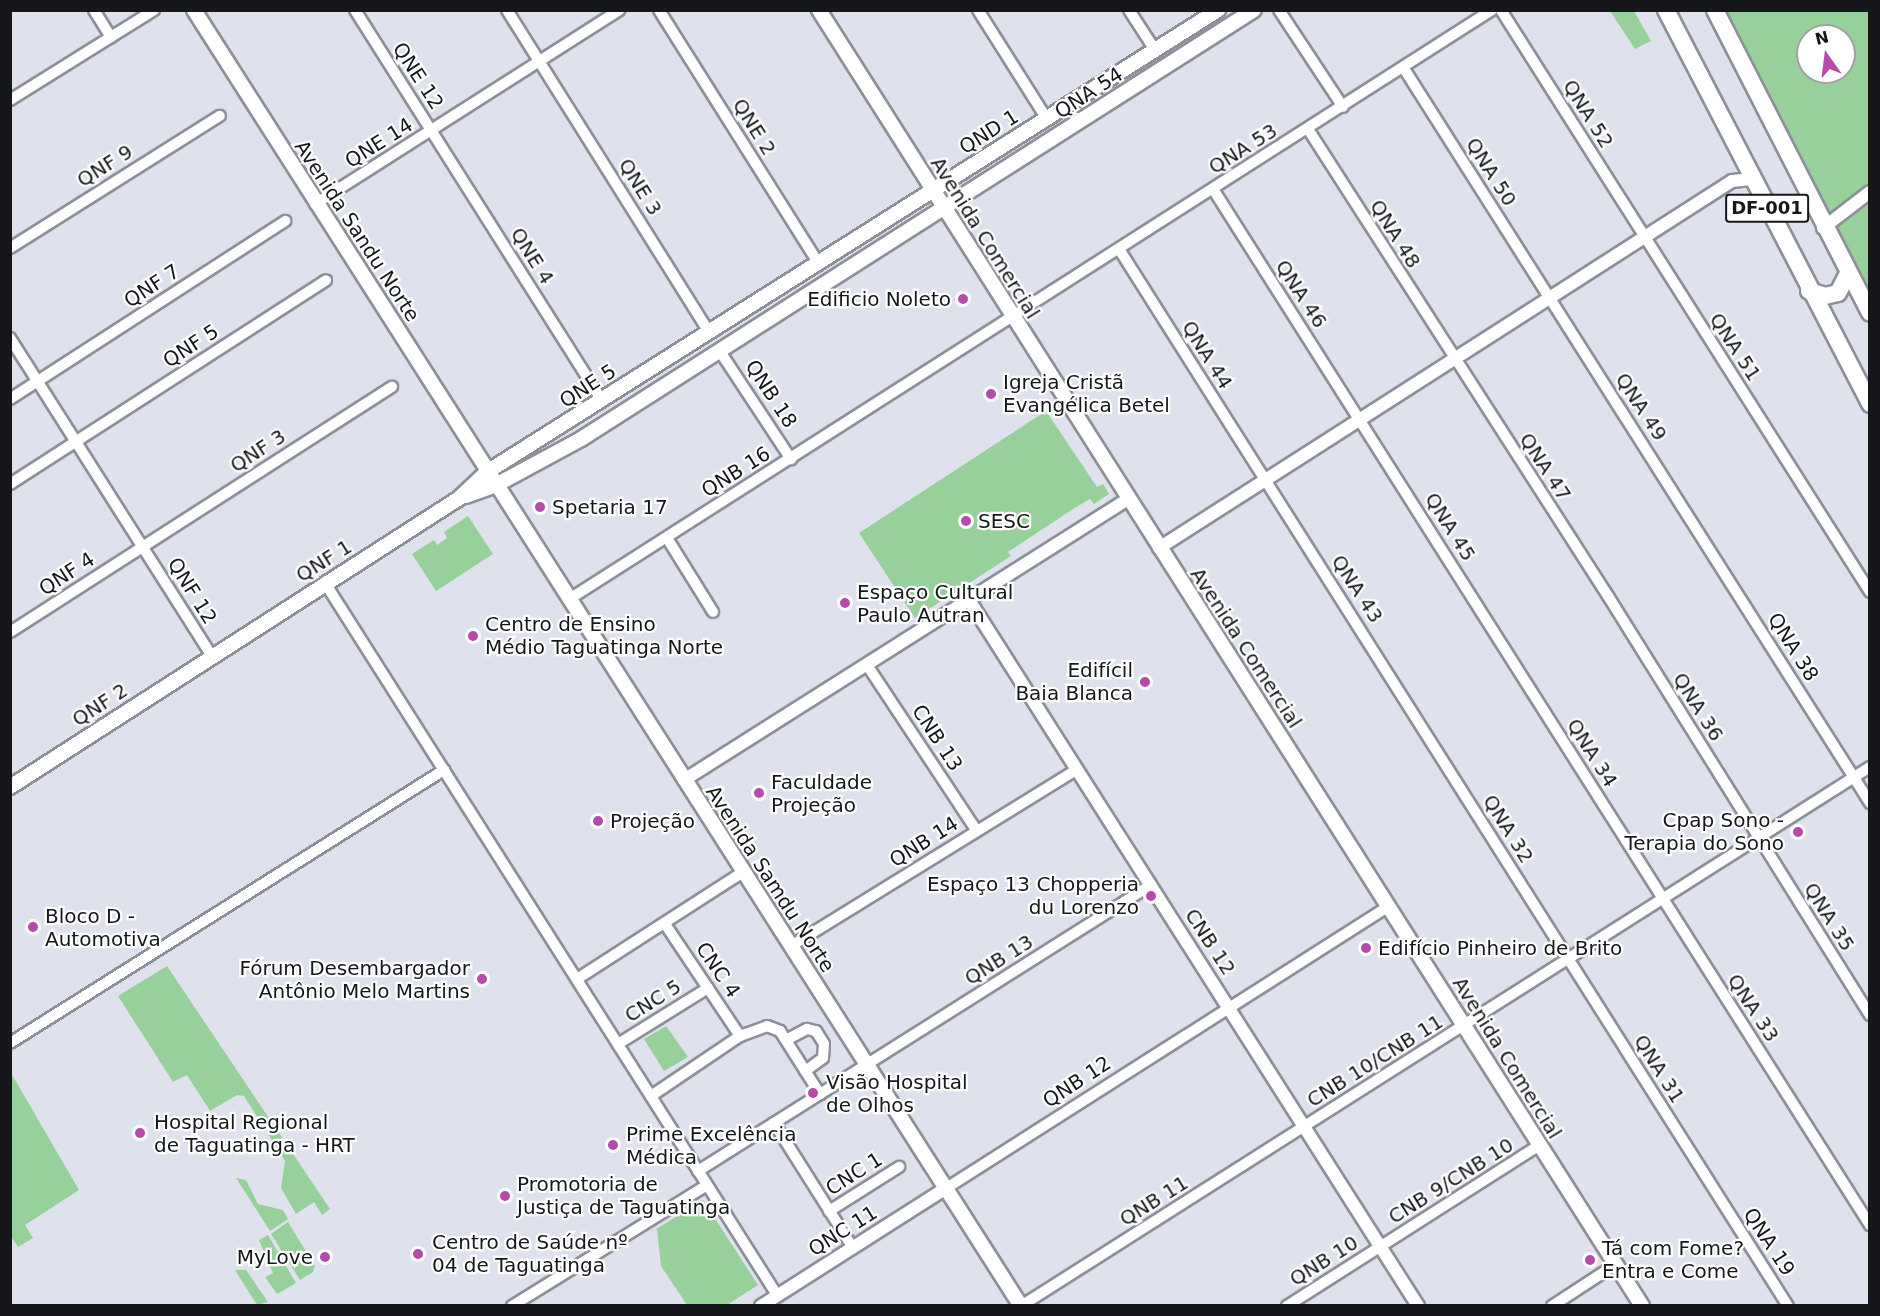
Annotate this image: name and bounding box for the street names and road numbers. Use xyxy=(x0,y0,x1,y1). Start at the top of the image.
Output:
street label: QNE 12 xyxy=(387,38,449,114)
street label: QNA 54 xyxy=(1051,62,1127,124)
street label: QNA 52 xyxy=(1558,75,1618,153)
street label: QNE 2 xyxy=(727,94,781,160)
street label: QND 1 xyxy=(955,105,1023,159)
street label: QNE 14 xyxy=(341,113,417,173)
street label: QNA 53 xyxy=(1204,119,1282,179)
street label: QNA 50 xyxy=(1461,133,1521,211)
street label: Avenida Sandu Norte xyxy=(289,136,425,326)
street label: QNF 9 xyxy=(73,140,137,192)
street label: Avenida Comercial xyxy=(925,153,1045,323)
street label: QNE 3 xyxy=(613,154,667,220)
road number: DF-001 xyxy=(1725,193,1809,223)
street label: QNA 48 xyxy=(1365,195,1425,273)
street label: QNE 4 xyxy=(505,223,559,289)
street label: QNA 46 xyxy=(1270,256,1332,332)
street label: QNF 7 xyxy=(120,259,184,313)
street label: QNA 51 xyxy=(1704,309,1766,385)
street label: QNA 44 xyxy=(1177,316,1237,394)
street label: QNF 5 xyxy=(159,319,223,373)
street label: QNB 18 xyxy=(740,355,802,433)
street label: QNE 5 xyxy=(555,359,621,413)
street label: QNA 49 xyxy=(1610,369,1672,445)
street label: QNF 3 xyxy=(226,424,290,478)
street label: QNA 47 xyxy=(1514,429,1576,505)
street label: QNB 16 xyxy=(697,442,775,502)
street label: QNA 45 xyxy=(1420,488,1480,566)
street label: QNF 1 xyxy=(292,535,356,587)
street label: QNF 4 xyxy=(35,547,99,601)
street label: QNA 43 xyxy=(1326,551,1388,627)
street label: QNF 12 xyxy=(162,553,222,629)
street label: Avenida Comercial xyxy=(1185,563,1307,733)
street label: QNA 38 xyxy=(1763,608,1823,686)
street label: QNA 36 xyxy=(1668,668,1728,746)
street label: QNF 2 xyxy=(68,678,132,732)
street label: CNB 13 xyxy=(907,700,967,776)
street label: QNA 34 xyxy=(1562,714,1622,792)
street label: Avenida Samdu Norte xyxy=(701,781,839,977)
street label: QNA 32 xyxy=(1478,790,1538,868)
street label: QNB 14 xyxy=(885,812,963,872)
street label: QNA 35 xyxy=(1799,878,1859,956)
street label: CNB 12 xyxy=(1180,904,1240,980)
street label: QNB 13 xyxy=(960,930,1038,990)
street label: CNC 4 xyxy=(691,938,745,1002)
street label: QNA 33 xyxy=(1722,970,1784,1046)
street label: Avenida Comercial xyxy=(1447,973,1567,1143)
street label: CNC 5 xyxy=(620,974,686,1028)
street label: CNB 10/CNB 11 xyxy=(1303,1010,1447,1112)
street label: QNA 31 xyxy=(1629,1030,1689,1108)
street label: QNB 12 xyxy=(1038,1051,1116,1113)
street label: CNB 9/CNB 10 xyxy=(1384,1133,1518,1229)
street label: CNC 1 xyxy=(821,1147,887,1201)
street label: QNB 11 xyxy=(1115,1171,1193,1231)
street label: QNC 11 xyxy=(804,1201,882,1261)
street label: QNA 19 xyxy=(1738,1204,1800,1280)
street label: QNB 10 xyxy=(1285,1231,1363,1291)

